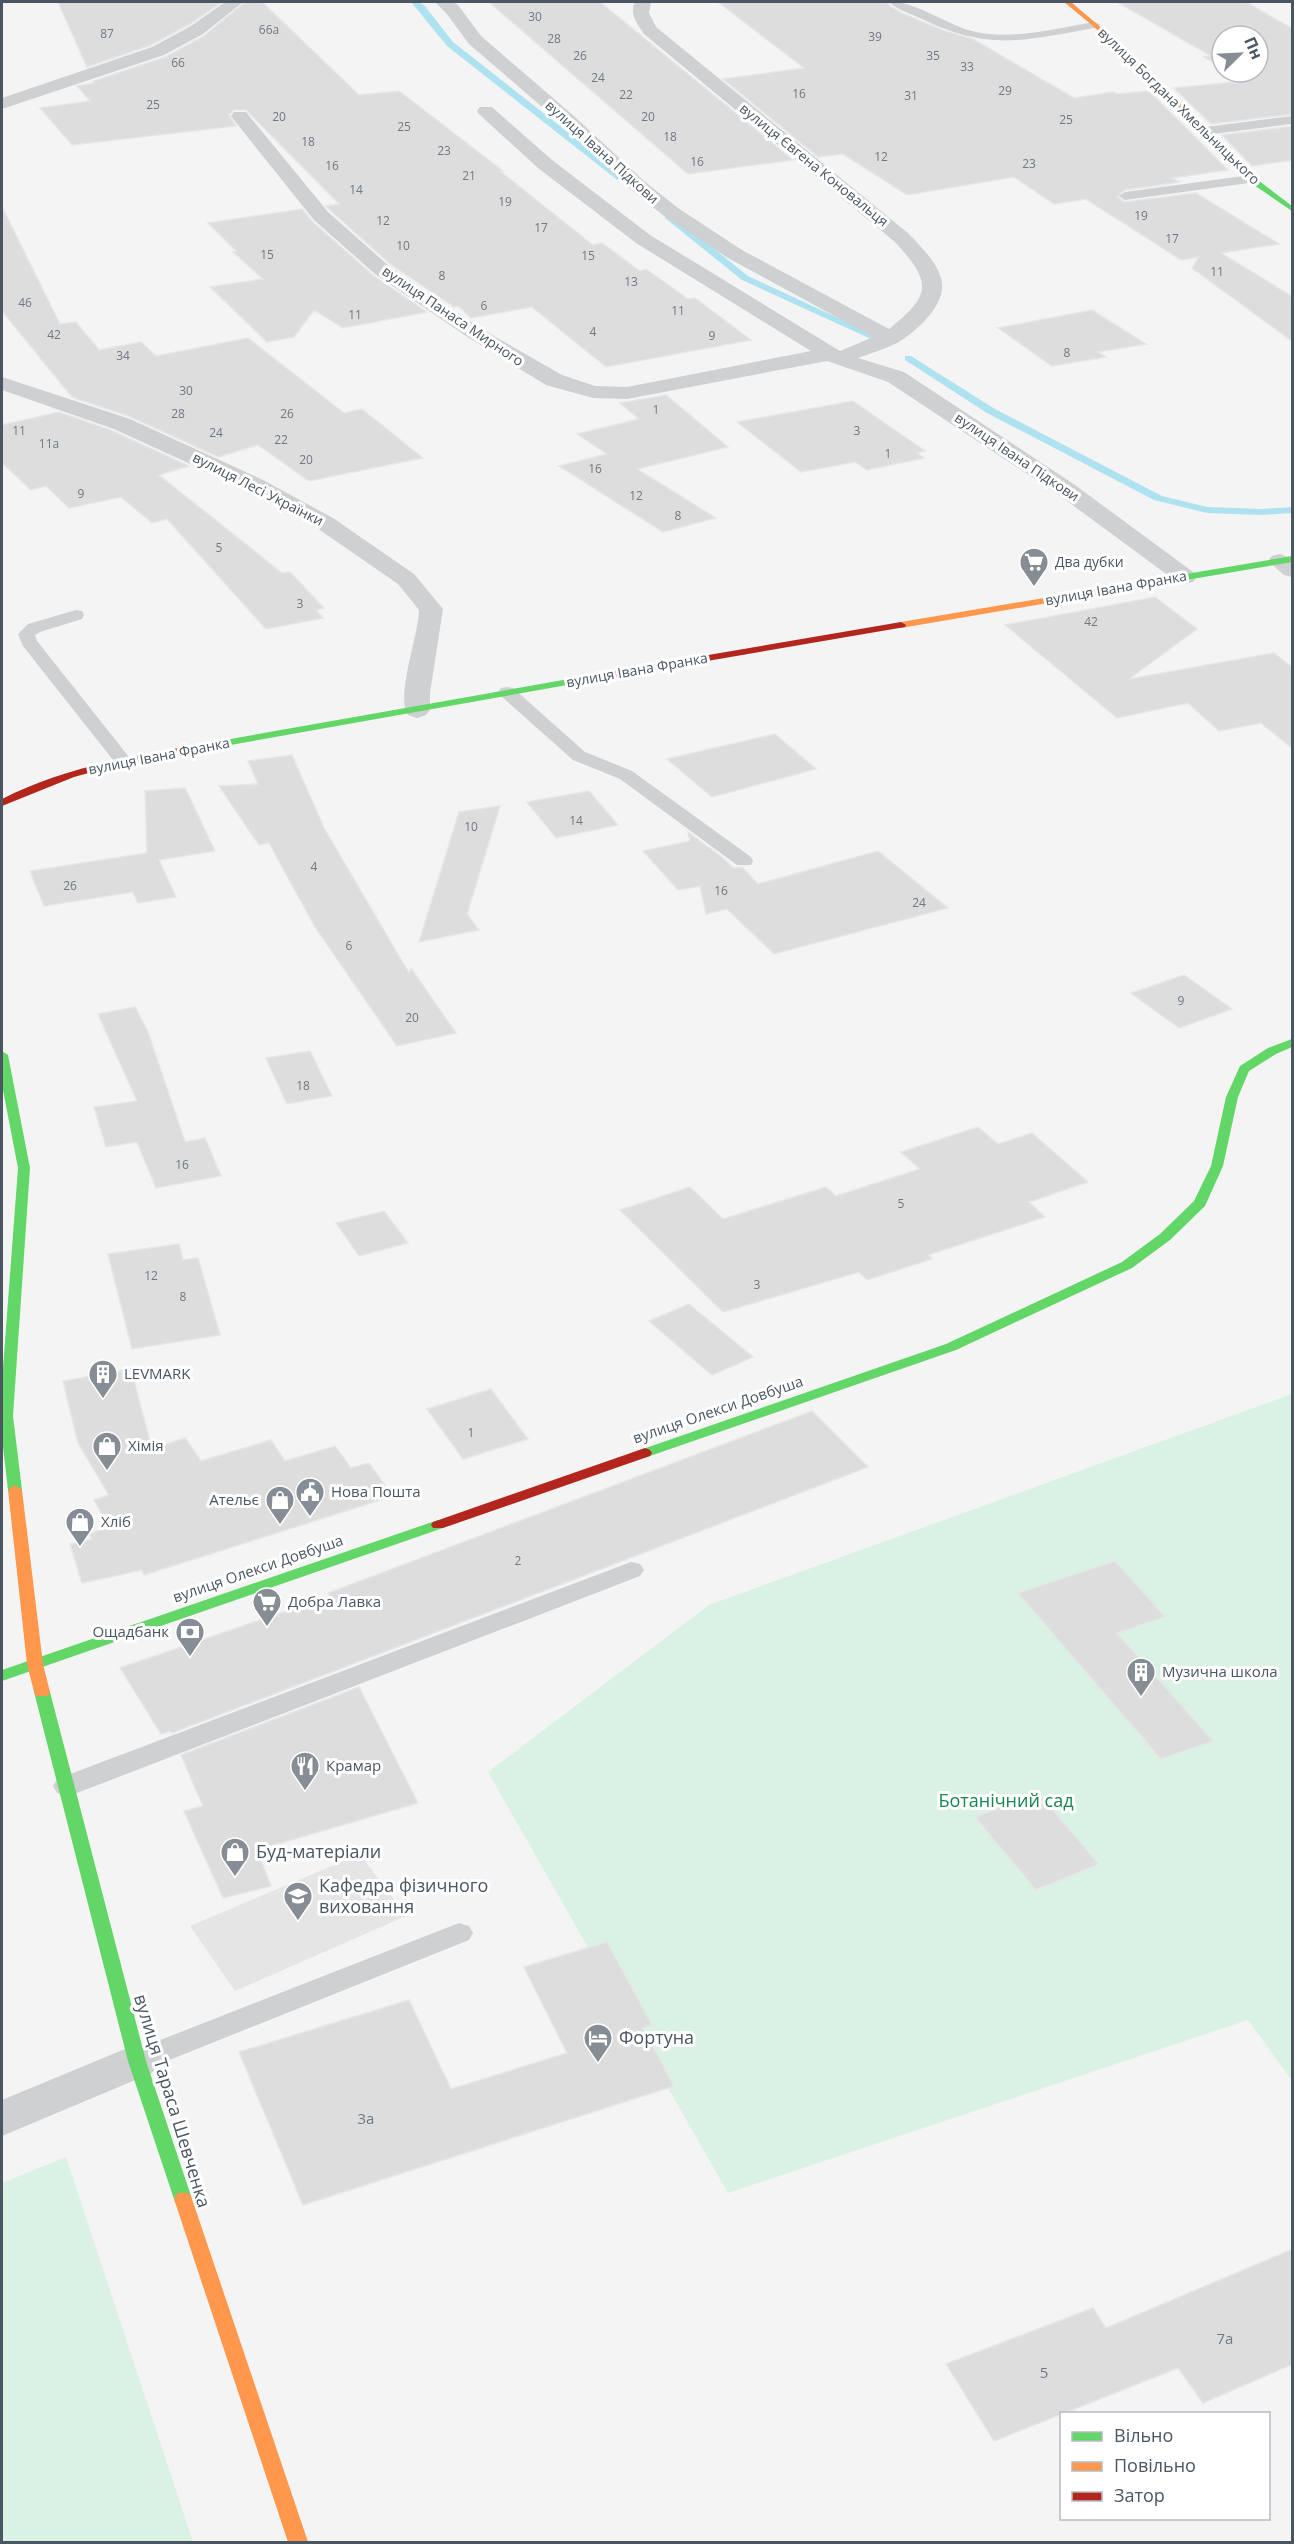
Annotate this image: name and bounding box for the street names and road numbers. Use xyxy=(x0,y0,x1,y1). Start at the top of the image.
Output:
street label: вулиця Богдана Хмельницького xyxy=(1094,23,1265,188)
street label: вулиця Івана Підкови xyxy=(542,96,663,208)
street label: вулиця Євгена Коновальця xyxy=(736,99,893,231)
street label: вулиця Панаса Мирного xyxy=(379,261,528,370)
street label: вулиця Івана Підкови xyxy=(951,408,1083,505)
street label: вулиця Лесі Українки xyxy=(190,447,327,530)
street label: вулиця Івана Франка xyxy=(1044,566,1188,609)
street label: вулиця Івана Франка xyxy=(565,648,709,691)
street label: вулиця Івана Франка xyxy=(87,732,231,779)
street label: вулиця Олекси Довбуша xyxy=(630,1370,806,1448)
street label: вулиця Олекси Довбуша xyxy=(170,1529,346,1607)
street label: вулиця Тараса Шевченка xyxy=(129,1991,217,2210)

